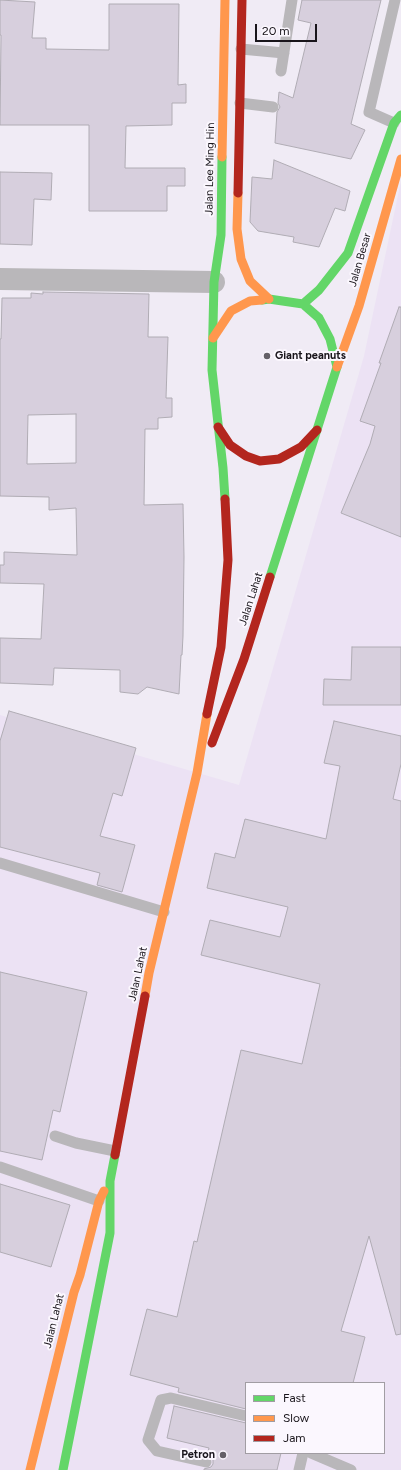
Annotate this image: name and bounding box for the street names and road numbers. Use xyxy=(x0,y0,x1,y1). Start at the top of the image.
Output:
street label: Jalan Lee Ming Hin xyxy=(203,123,217,215)
street label: Jalan Besar xyxy=(346,232,374,288)
street label: Jalan Lahat xyxy=(236,571,266,627)
street label: Jalan Lahat xyxy=(126,946,150,1002)
street label: Jalan Lahat xyxy=(41,1293,67,1349)

